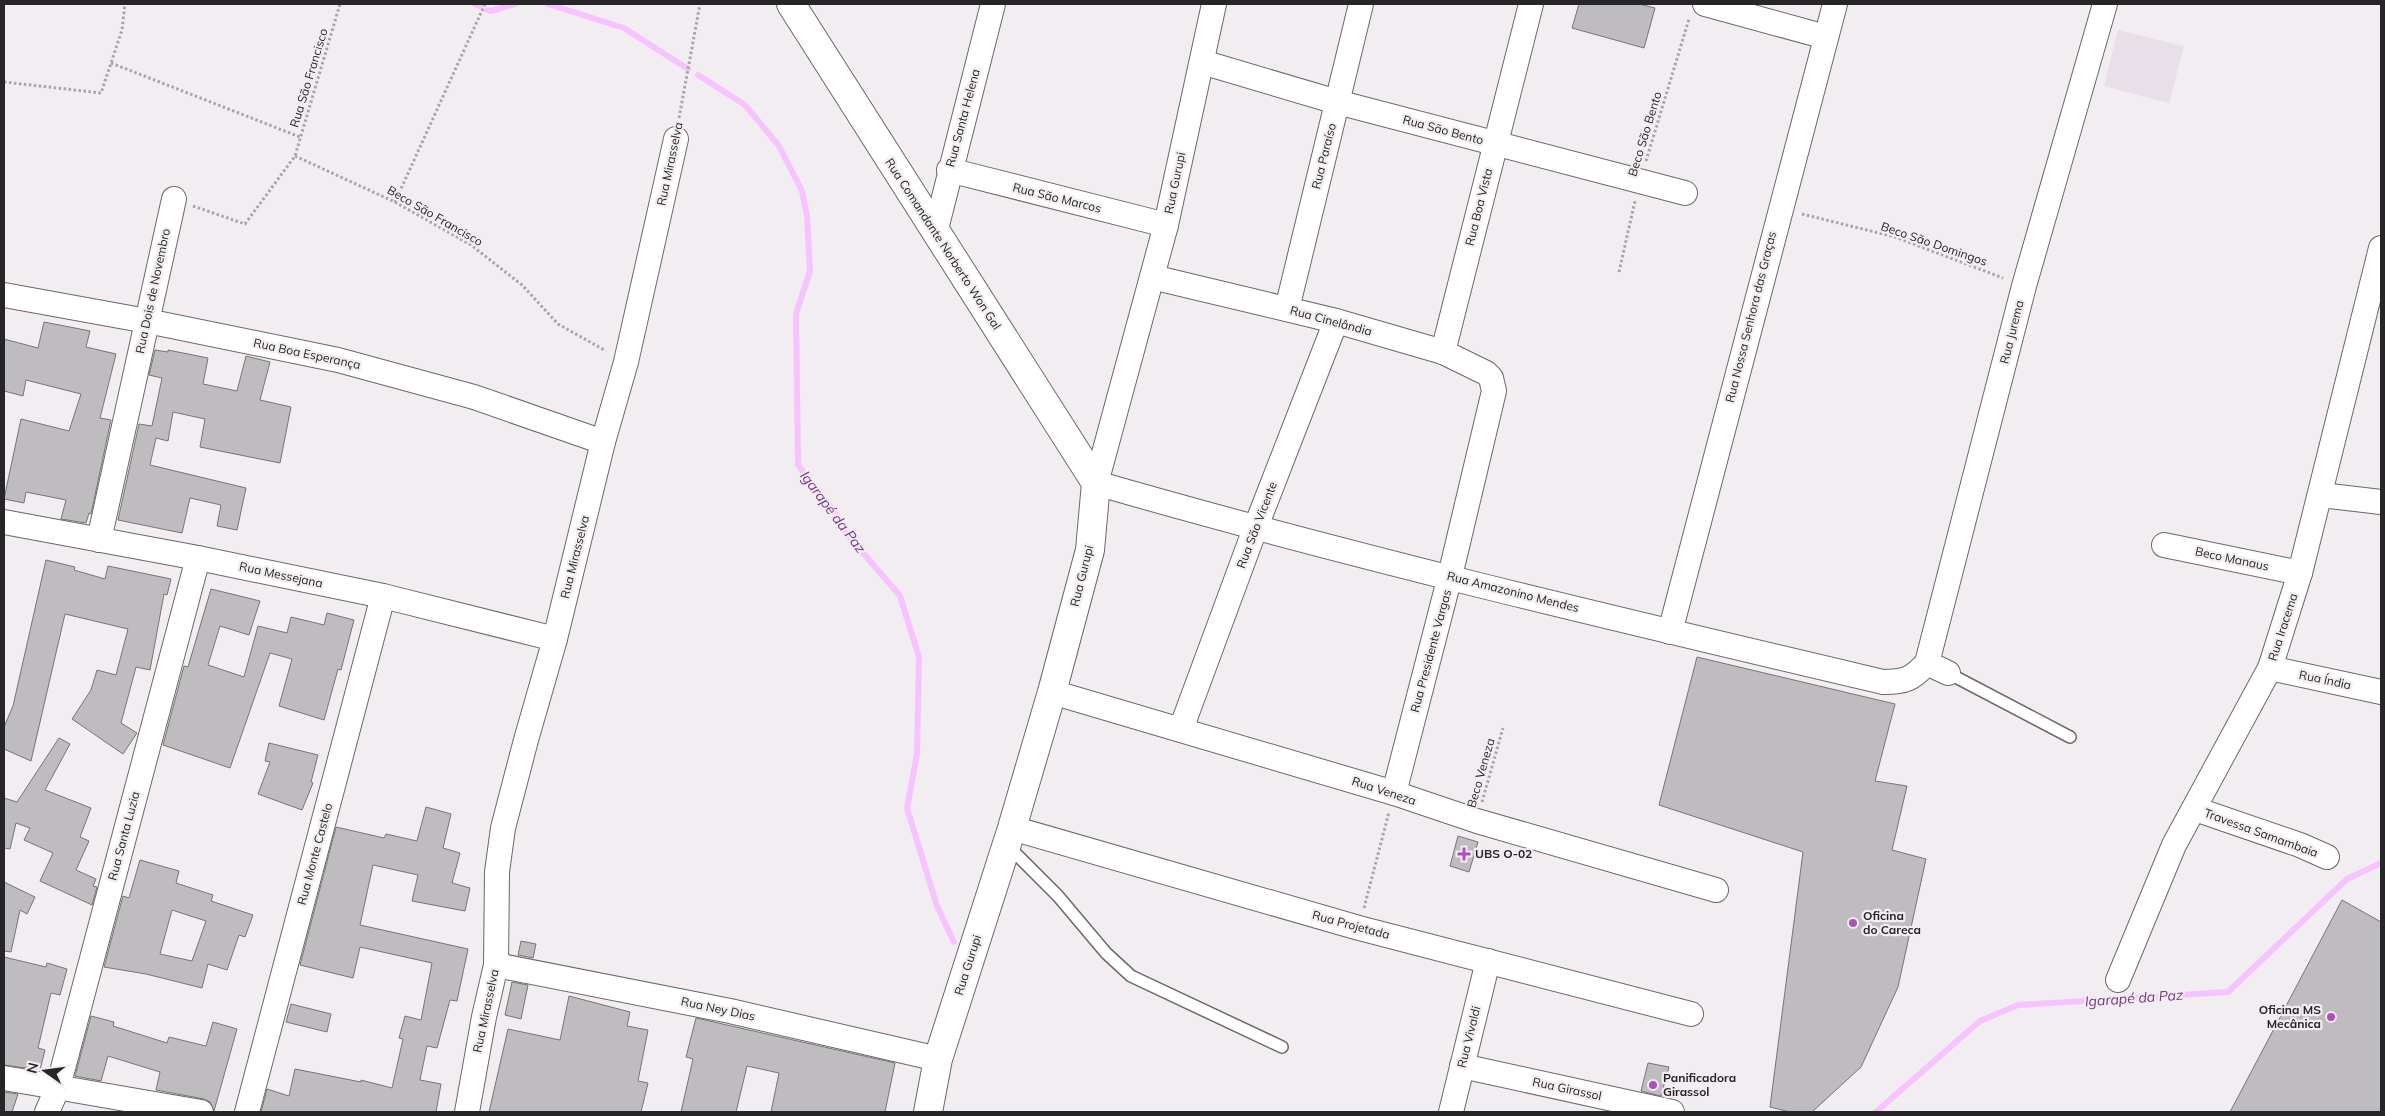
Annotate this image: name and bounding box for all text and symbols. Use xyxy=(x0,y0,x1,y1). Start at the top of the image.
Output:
street label: Rua São Francisco xyxy=(286,26,331,129)
street label: Rua Santa Helena xyxy=(942,67,983,169)
street label: Beco São Bento xyxy=(1625,90,1665,178)
street label: Rua São Bento xyxy=(1401,112,1485,148)
street label: Rua Mirasselva xyxy=(653,121,686,207)
street label: Rua Paraíso xyxy=(1308,121,1339,190)
street label: Rua Gurupi xyxy=(1161,151,1188,215)
street label: Rua Comandante Norberto Won Gal xyxy=(882,155,1005,332)
street label: Rua Boa Vista xyxy=(1462,167,1495,247)
street label: Rua São Marcos xyxy=(1011,179,1103,216)
street label: Beco São Francisco xyxy=(385,182,486,249)
street label: Beco São Domingos xyxy=(1879,218,1989,269)
street label: Rua Dois de Novembro xyxy=(132,227,173,355)
street label: Rua Nossa Senhora das Graças xyxy=(1722,230,1779,404)
street label: Rua Jurema xyxy=(1996,299,2027,365)
street label: Rua Cinelândia xyxy=(1288,302,1374,339)
street label: Rua Boa Esperança xyxy=(252,335,362,372)
water label: Igarapé da Paz xyxy=(796,467,870,557)
street label: Rua São Vicente xyxy=(1233,479,1280,570)
street label: Rua Mirasselva xyxy=(557,514,592,600)
street label: Beco Manaus xyxy=(2194,543,2270,574)
street label: Rua Gurupi xyxy=(1067,544,1096,608)
street label: Rua Messejana xyxy=(238,558,324,591)
street label: Rua Amazonino Mendes xyxy=(1446,568,1581,615)
street label: Rua Presidente Vargas xyxy=(1407,588,1454,714)
street label: Rua Iracema xyxy=(2265,591,2301,663)
street label: Rua Índia xyxy=(2298,667,2353,692)
street label: Beco Veneza xyxy=(1463,736,1498,809)
street label: Rua Veneza xyxy=(1350,773,1418,808)
street label: Rua Santa Luzia xyxy=(104,790,143,882)
street label: Rua Monte Castelo xyxy=(294,801,335,907)
street label: Travessa Samambaia xyxy=(2202,805,2320,860)
place label: UBS O-02 xyxy=(1475,846,1532,861)
marker: UBS O-02 xyxy=(1457,847,1471,861)
street label: Rua Projetada xyxy=(1311,907,1392,942)
place label: Oficina do Careca xyxy=(1863,908,1921,937)
marker: Oficina do Careca xyxy=(1847,917,1859,929)
street label: Rua Gurupi xyxy=(951,933,984,997)
street label: Rua Mirasselva xyxy=(469,968,502,1054)
water label: Igarapé da Paz xyxy=(2084,986,2184,1010)
street label: Rua Ney Dias xyxy=(680,993,757,1024)
place label: Oficina MS Mecânica xyxy=(2259,1002,2321,1031)
street label: Rua Vivaldi xyxy=(1454,1004,1483,1069)
marker: Oficina MS Mecânica xyxy=(2325,1011,2337,1023)
north arrow xyxy=(20,1046,70,1096)
text: N xyxy=(22,1061,42,1075)
place label: Panificadora Girassol xyxy=(1663,1070,1736,1099)
street label: Rua Girassol xyxy=(1531,1074,1603,1103)
marker: Panificadora Girassol xyxy=(1647,1079,1659,1091)

